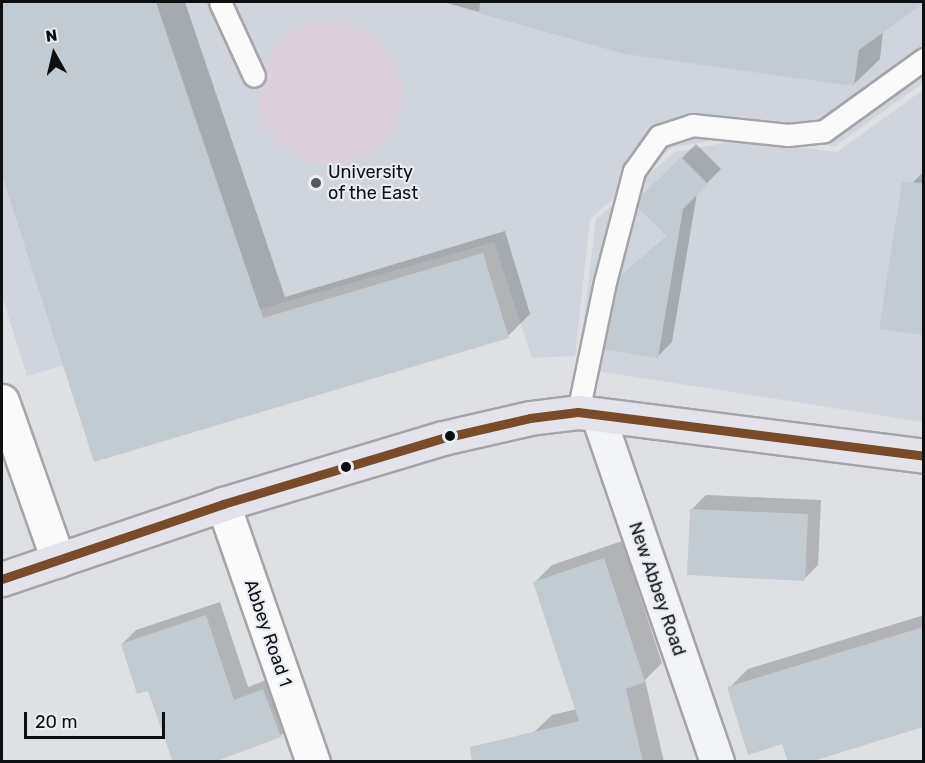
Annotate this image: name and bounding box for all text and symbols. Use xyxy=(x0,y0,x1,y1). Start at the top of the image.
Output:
north arrow xyxy=(24,24,84,84)
text: N xyxy=(44,25,58,46)
place label: University of the East xyxy=(328,162,419,204)
marker: University of the East xyxy=(309,176,323,190)
unlabelled marker xyxy=(444,430,456,442)
unlabelled marker xyxy=(340,461,352,473)
street label: New Abbey Road xyxy=(624,519,690,659)
street label: Abbey Road 1 xyxy=(240,576,296,690)
scale bar xyxy=(27,700,168,738)
text: 20 m xyxy=(35,711,77,733)

